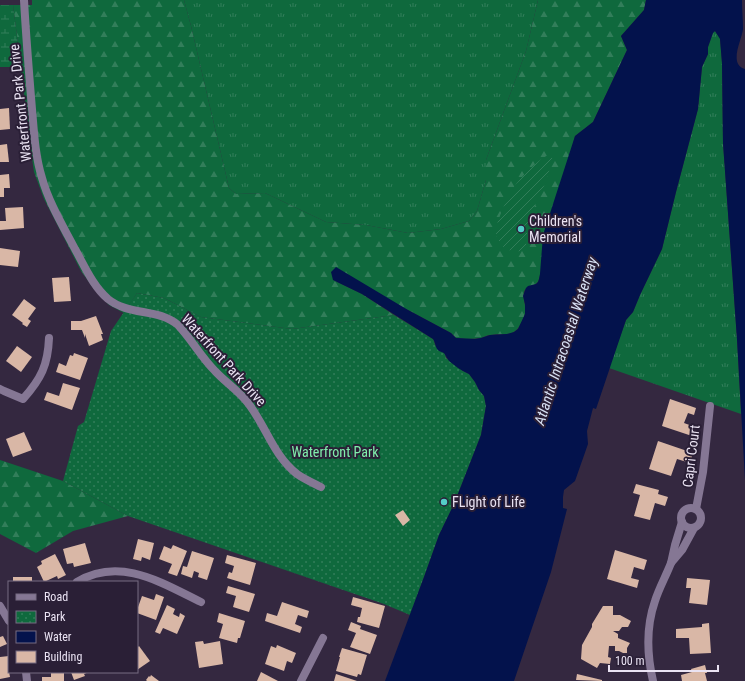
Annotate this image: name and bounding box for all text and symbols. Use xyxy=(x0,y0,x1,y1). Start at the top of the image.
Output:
street label: Waterfront Park Drive xyxy=(6,43,34,163)
place label: Children's Memorial xyxy=(529,213,582,245)
marker: Children's Memorial xyxy=(516,224,526,234)
water label: Atlantic Intracoastal Waterway xyxy=(530,254,602,428)
street label: Waterfront Park Drive xyxy=(179,311,270,410)
street label: Capri Court xyxy=(679,424,703,488)
park label: Waterfront Park xyxy=(292,444,379,460)
place label: FLight of Life xyxy=(452,494,525,510)
marker: FLight of Life xyxy=(439,497,449,507)
legend xyxy=(8,581,138,673)
text: Road xyxy=(44,590,68,604)
text: Park xyxy=(44,610,66,624)
text: Water xyxy=(44,630,72,644)
scale bar xyxy=(609,647,718,673)
text: Building xyxy=(44,650,82,664)
text: 100 m xyxy=(615,654,645,668)

